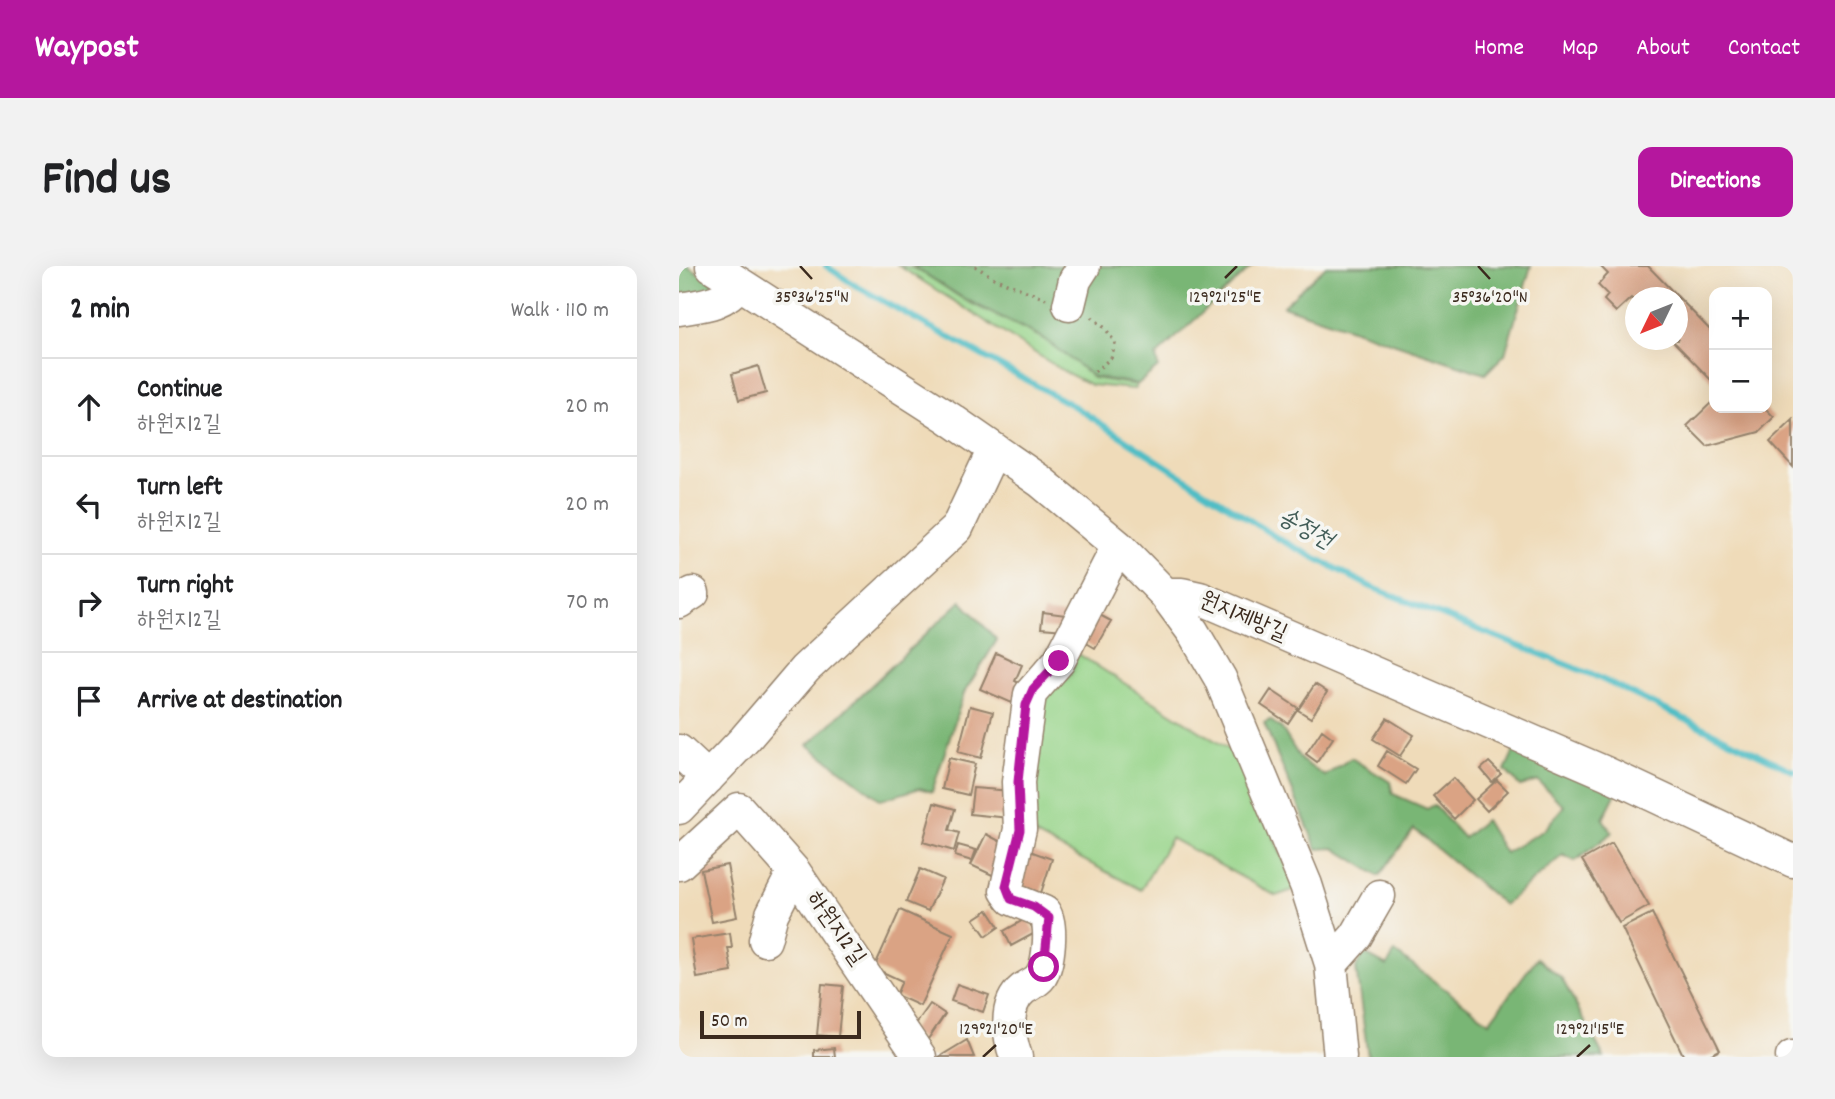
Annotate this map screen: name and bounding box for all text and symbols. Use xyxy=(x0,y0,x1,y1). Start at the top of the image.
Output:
text: Waypost xyxy=(35,26,139,73)
text: Home xyxy=(1474,32,1524,66)
text: Map xyxy=(1562,32,1598,66)
text: About xyxy=(1636,32,1690,66)
text: Contact xyxy=(1728,32,1800,66)
text: Find us xyxy=(42,147,171,217)
button: Directions xyxy=(1638,147,1793,217)
text: 35°36'25"N xyxy=(775,286,849,311)
text: 129°21'25"E xyxy=(1189,286,1261,311)
text: 35°36'20"N xyxy=(1452,286,1528,311)
north arrow xyxy=(1625,287,1688,350)
map controls xyxy=(1709,287,1772,413)
button: + xyxy=(1709,287,1772,350)
text: 2 min xyxy=(70,290,130,333)
text: Walk · 110 m xyxy=(511,295,609,328)
button: − xyxy=(1709,350,1772,413)
text: Continue xyxy=(137,372,222,409)
icon: ahead xyxy=(70,388,108,426)
text: 20 m xyxy=(565,391,609,424)
text: 하원지2길 xyxy=(137,409,221,442)
text: Turn left xyxy=(137,470,223,507)
icon: left xyxy=(70,486,108,524)
text: 20 m xyxy=(565,489,609,522)
water label: 송정천 xyxy=(1271,501,1341,560)
text: 하원지2길 xyxy=(137,507,221,540)
text: Turn right xyxy=(137,568,234,605)
icon: right xyxy=(70,584,108,622)
street label: 원지제방길 xyxy=(1194,585,1292,651)
text: 70 m xyxy=(567,587,609,620)
text: 하원지2길 xyxy=(137,605,221,638)
route end xyxy=(1043,645,1074,676)
icon: arrive xyxy=(70,682,108,720)
text: Arrive at destination xyxy=(137,683,342,720)
street label: 하원지2길 xyxy=(797,885,873,973)
route start xyxy=(1028,951,1059,982)
scale bar xyxy=(700,1008,861,1040)
text: 50 m xyxy=(711,1009,748,1036)
text: 129°21'20"E xyxy=(959,1018,1033,1043)
text: 129°21'15"E xyxy=(1556,1018,1624,1043)

